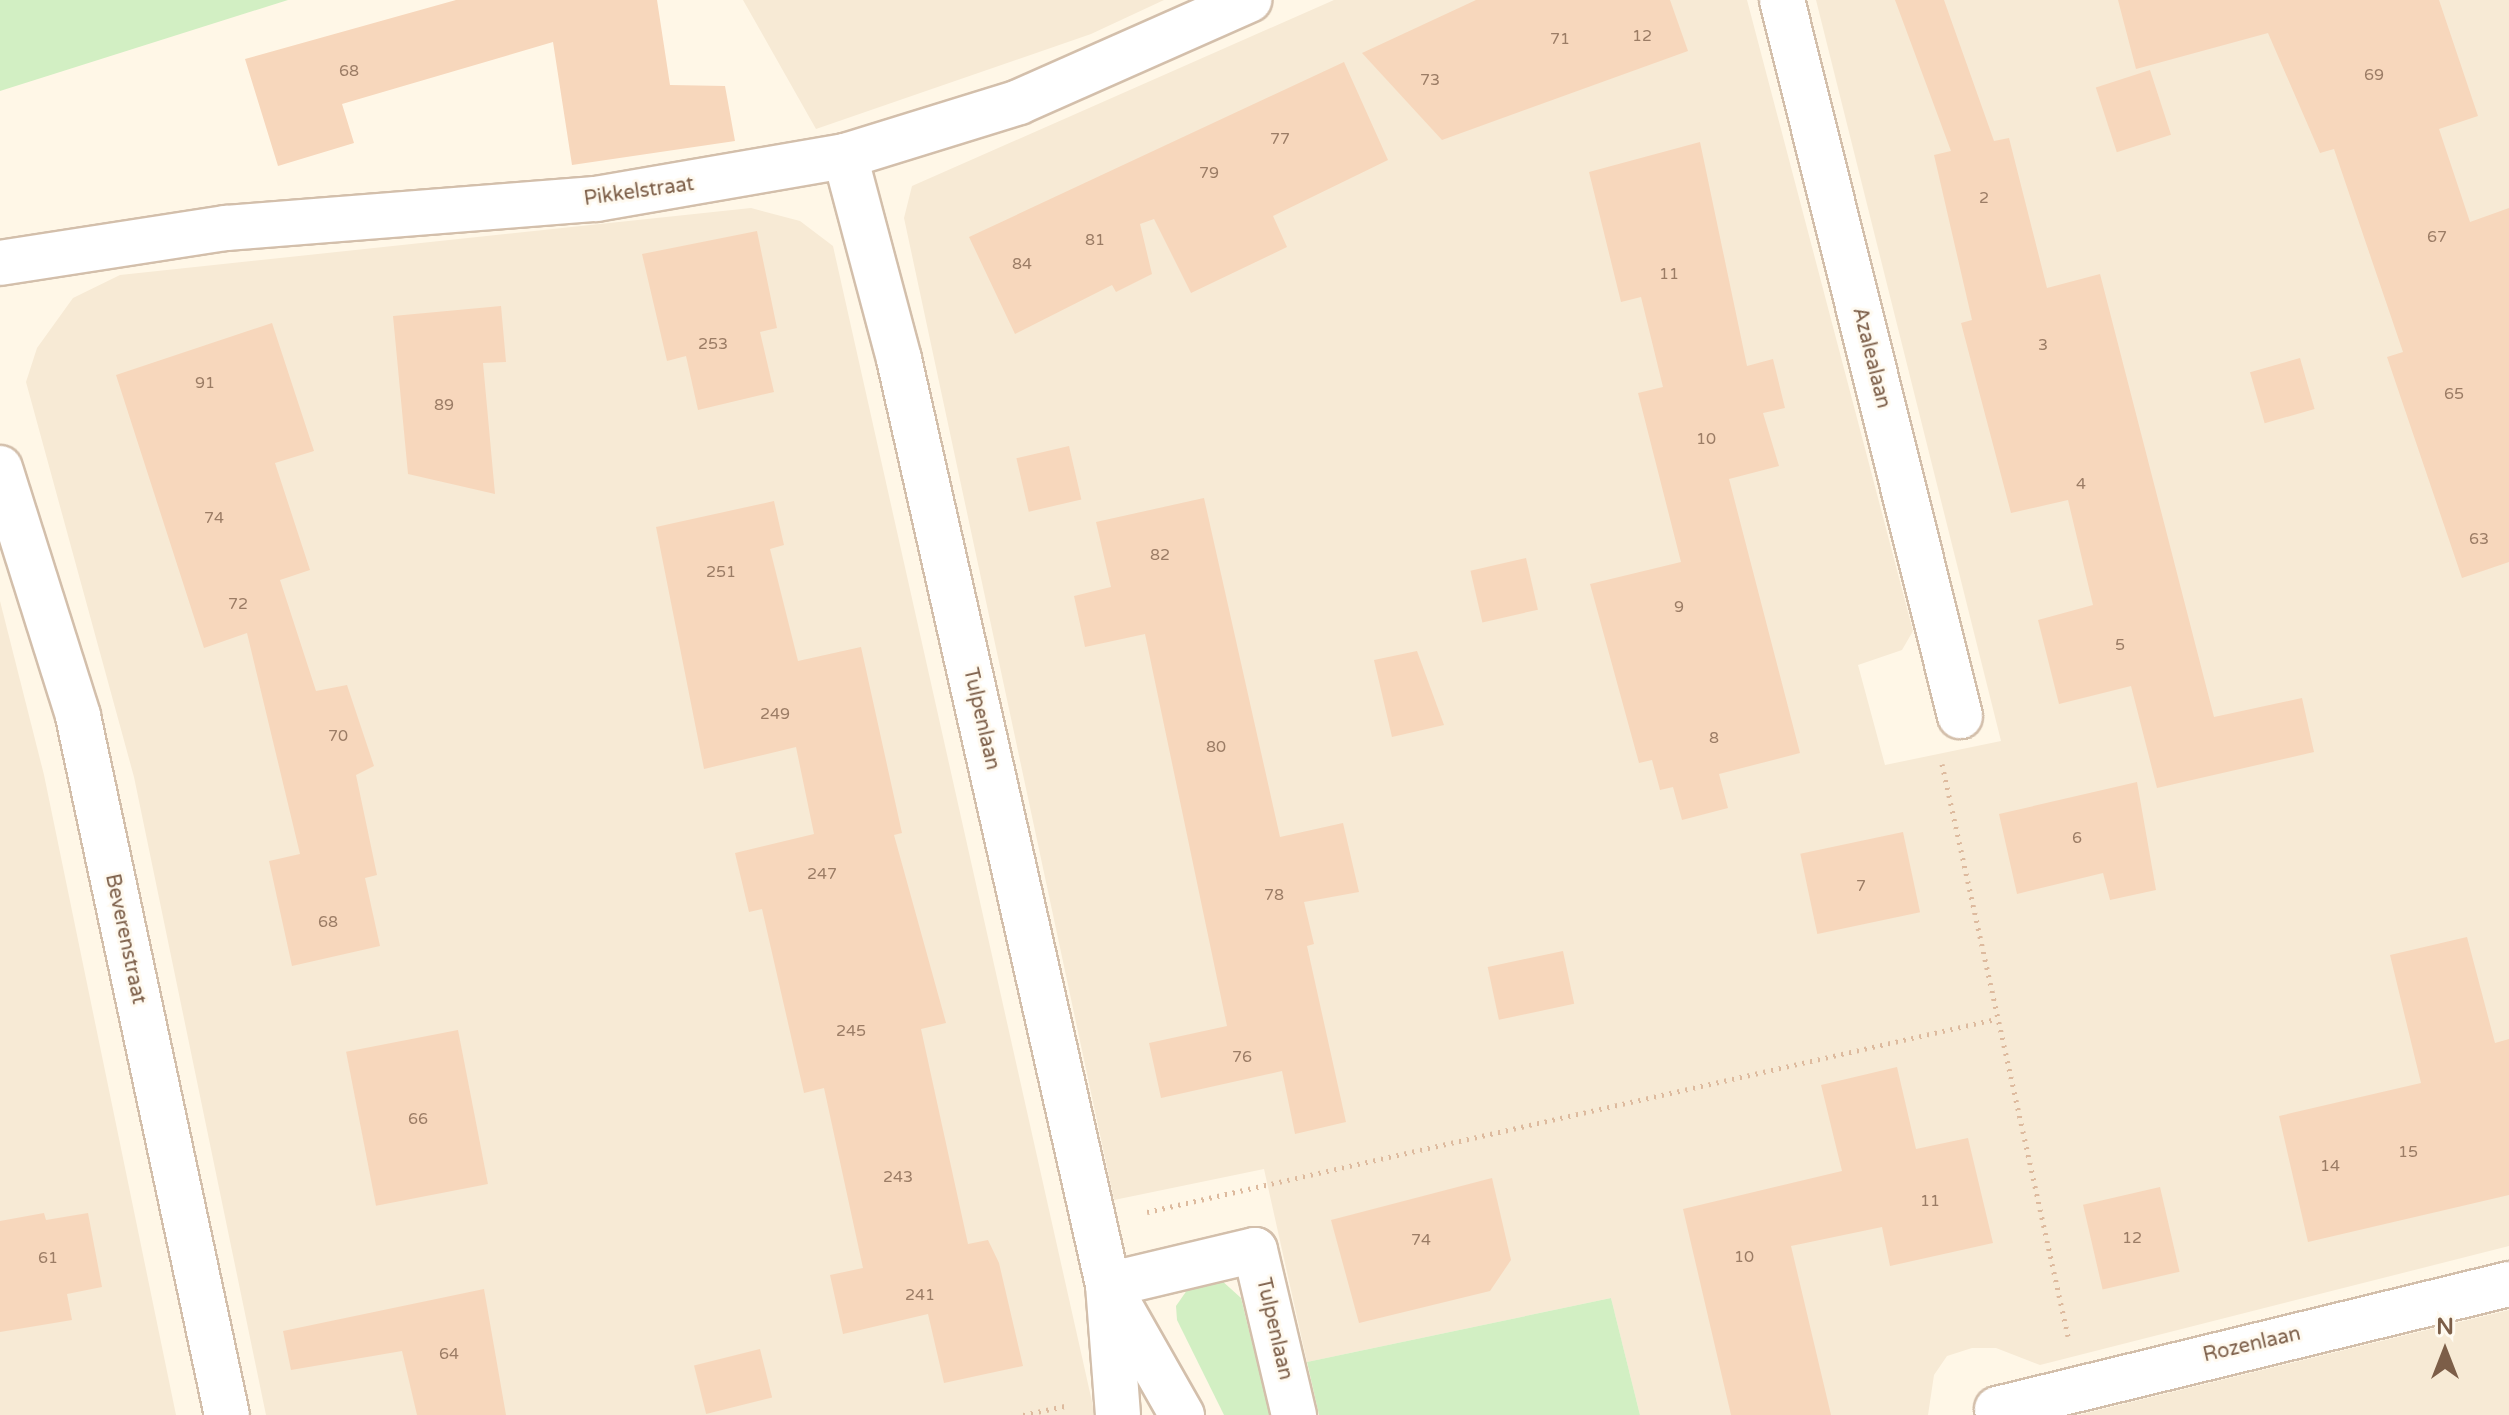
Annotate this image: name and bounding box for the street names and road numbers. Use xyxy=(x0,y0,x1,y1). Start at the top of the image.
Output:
street label: Pikkelstraat xyxy=(582,172,696,212)
street label: Azalealaan xyxy=(1847,305,1895,411)
street label: Tulpenlaan xyxy=(958,666,1004,772)
street label: Beverenstraat xyxy=(100,872,150,1006)
street label: Tulpenlaan xyxy=(1251,1276,1297,1382)
street label: Rozenlaan xyxy=(2201,1322,2303,1368)

